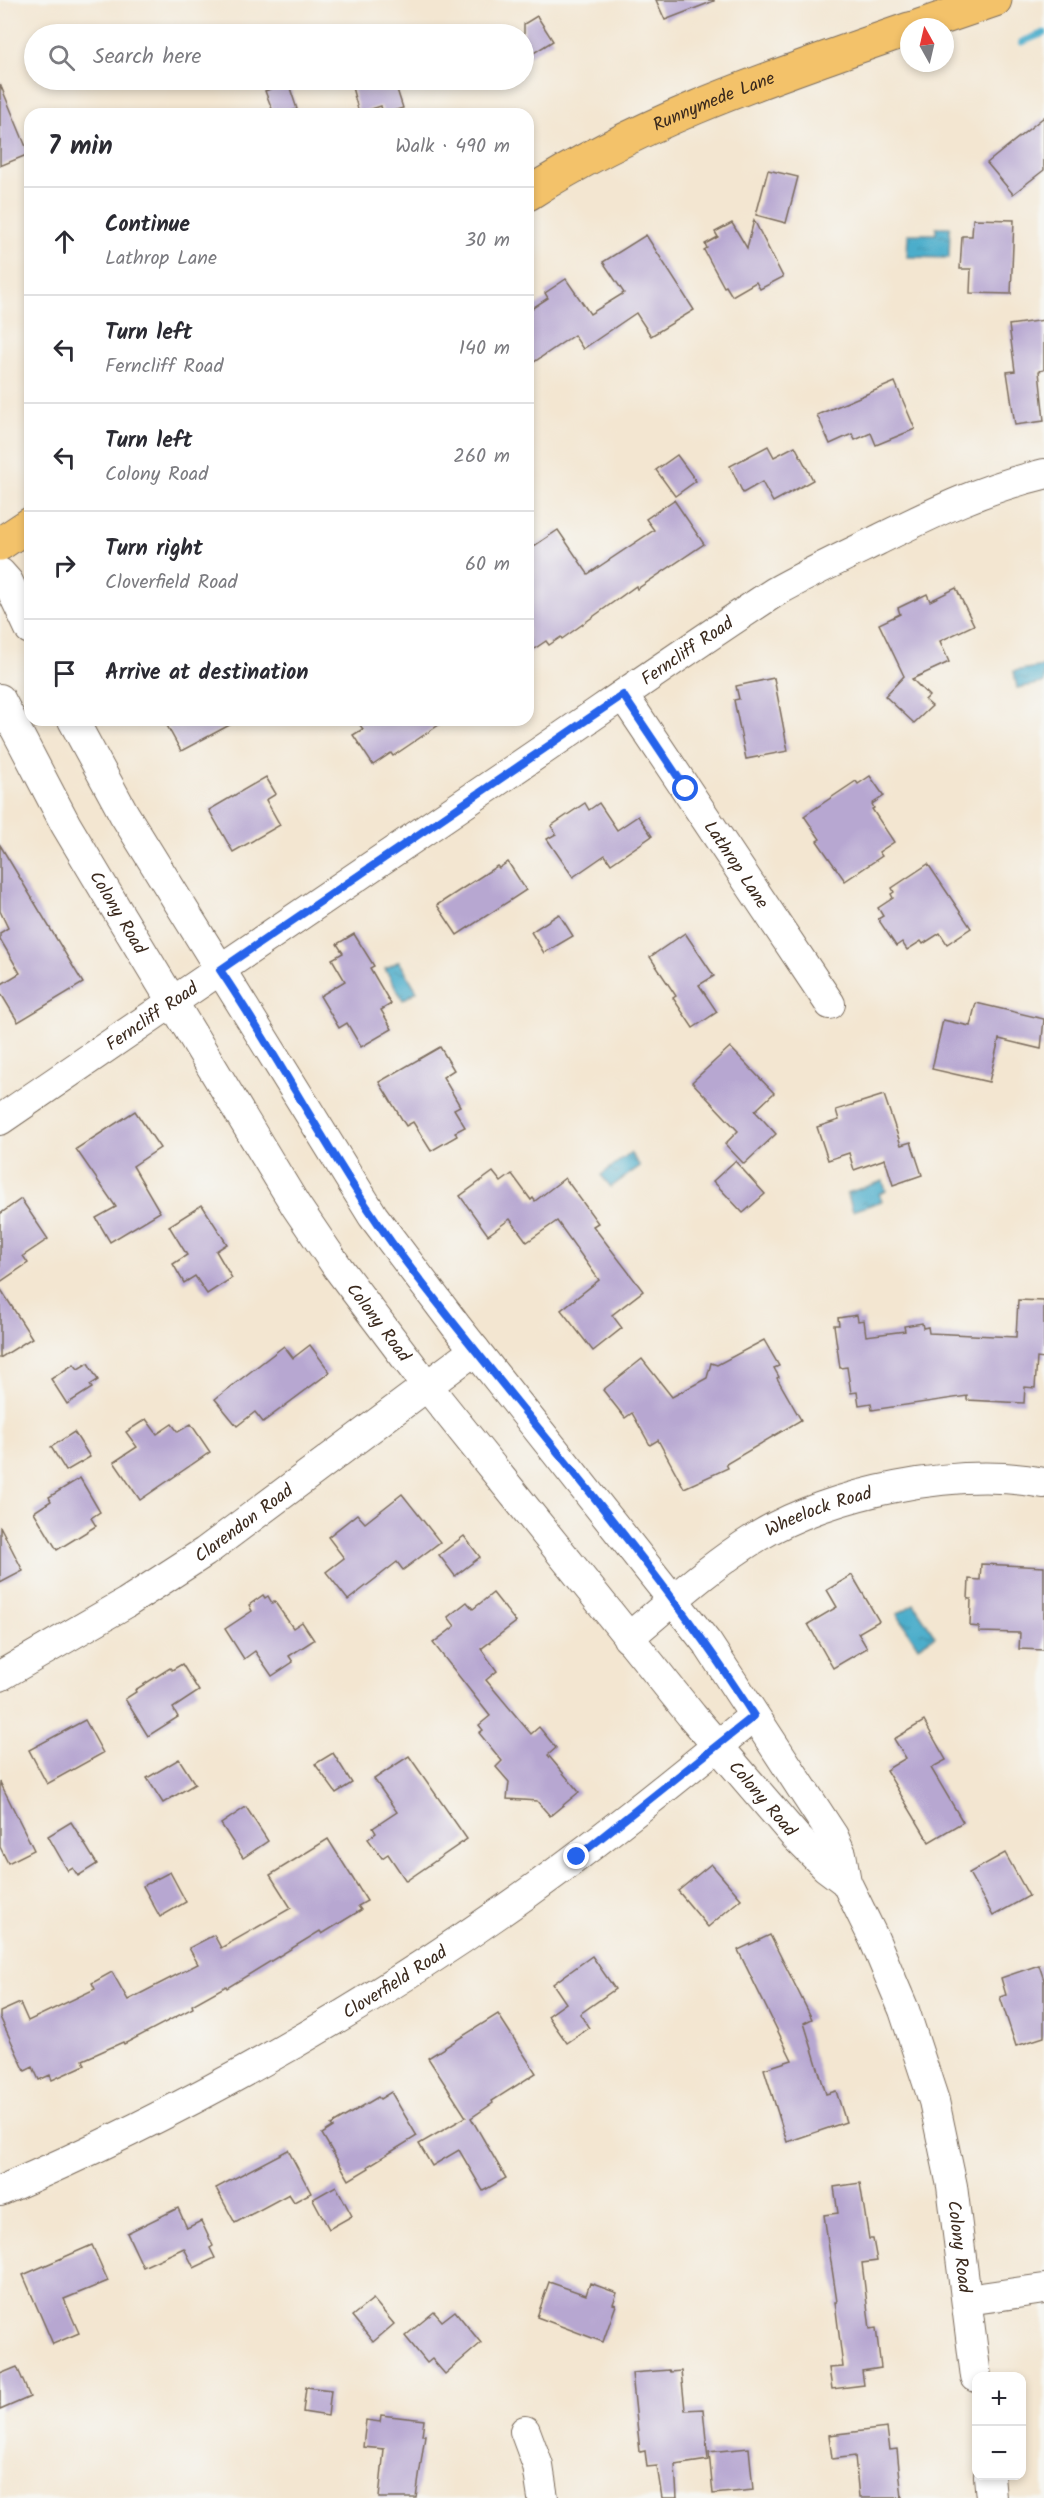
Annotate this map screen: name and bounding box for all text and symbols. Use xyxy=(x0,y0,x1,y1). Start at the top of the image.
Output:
north arrow xyxy=(900,18,954,72)
search box xyxy=(24,24,534,90)
text: Search here xyxy=(93,40,201,75)
icon: search xyxy=(45,41,78,74)
street label: Runnymede Lane xyxy=(648,65,779,140)
text: 7 min xyxy=(48,126,113,168)
text: Walk · 490 m xyxy=(395,131,510,163)
text: Continue xyxy=(105,208,190,243)
icon: ahead xyxy=(48,225,81,258)
text: 30 m xyxy=(465,225,510,257)
text: Lathrop Lane xyxy=(105,243,217,275)
text: Turn left xyxy=(105,316,192,351)
icon: left xyxy=(48,333,81,366)
text: 140 m xyxy=(459,333,510,365)
text: Ferncliff Road xyxy=(105,351,223,383)
text: Turn left xyxy=(105,424,192,459)
icon: left xyxy=(48,441,81,474)
text: 260 m xyxy=(453,441,510,473)
text: Colony Road xyxy=(105,459,208,491)
text: Turn right xyxy=(105,532,203,567)
icon: right xyxy=(48,549,81,582)
text: 60 m xyxy=(465,549,510,581)
text: Cloverfield Road xyxy=(105,567,238,599)
street label: Ferncliff Road xyxy=(636,609,741,694)
text: Arrive at destination xyxy=(105,656,308,691)
icon: arrive xyxy=(48,657,81,690)
route start xyxy=(672,775,698,801)
street label: Lathrop Lane xyxy=(695,815,775,915)
street label: Colony Road xyxy=(81,866,154,961)
street label: Ferncliff Road xyxy=(100,975,206,1059)
street label: Colony Road xyxy=(338,1277,418,1370)
street label: Clarendon Road xyxy=(189,1477,301,1571)
street label: Wheelock Road xyxy=(760,1479,876,1546)
street label: Colony Road xyxy=(721,1755,804,1845)
route end xyxy=(563,1843,589,1869)
street label: Cloverfield Road xyxy=(337,1938,455,2027)
street label: Colony Road xyxy=(938,2199,978,2296)
map controls xyxy=(972,2372,1026,2480)
button: + xyxy=(972,2372,1026,2426)
button: − xyxy=(972,2426,1026,2480)

